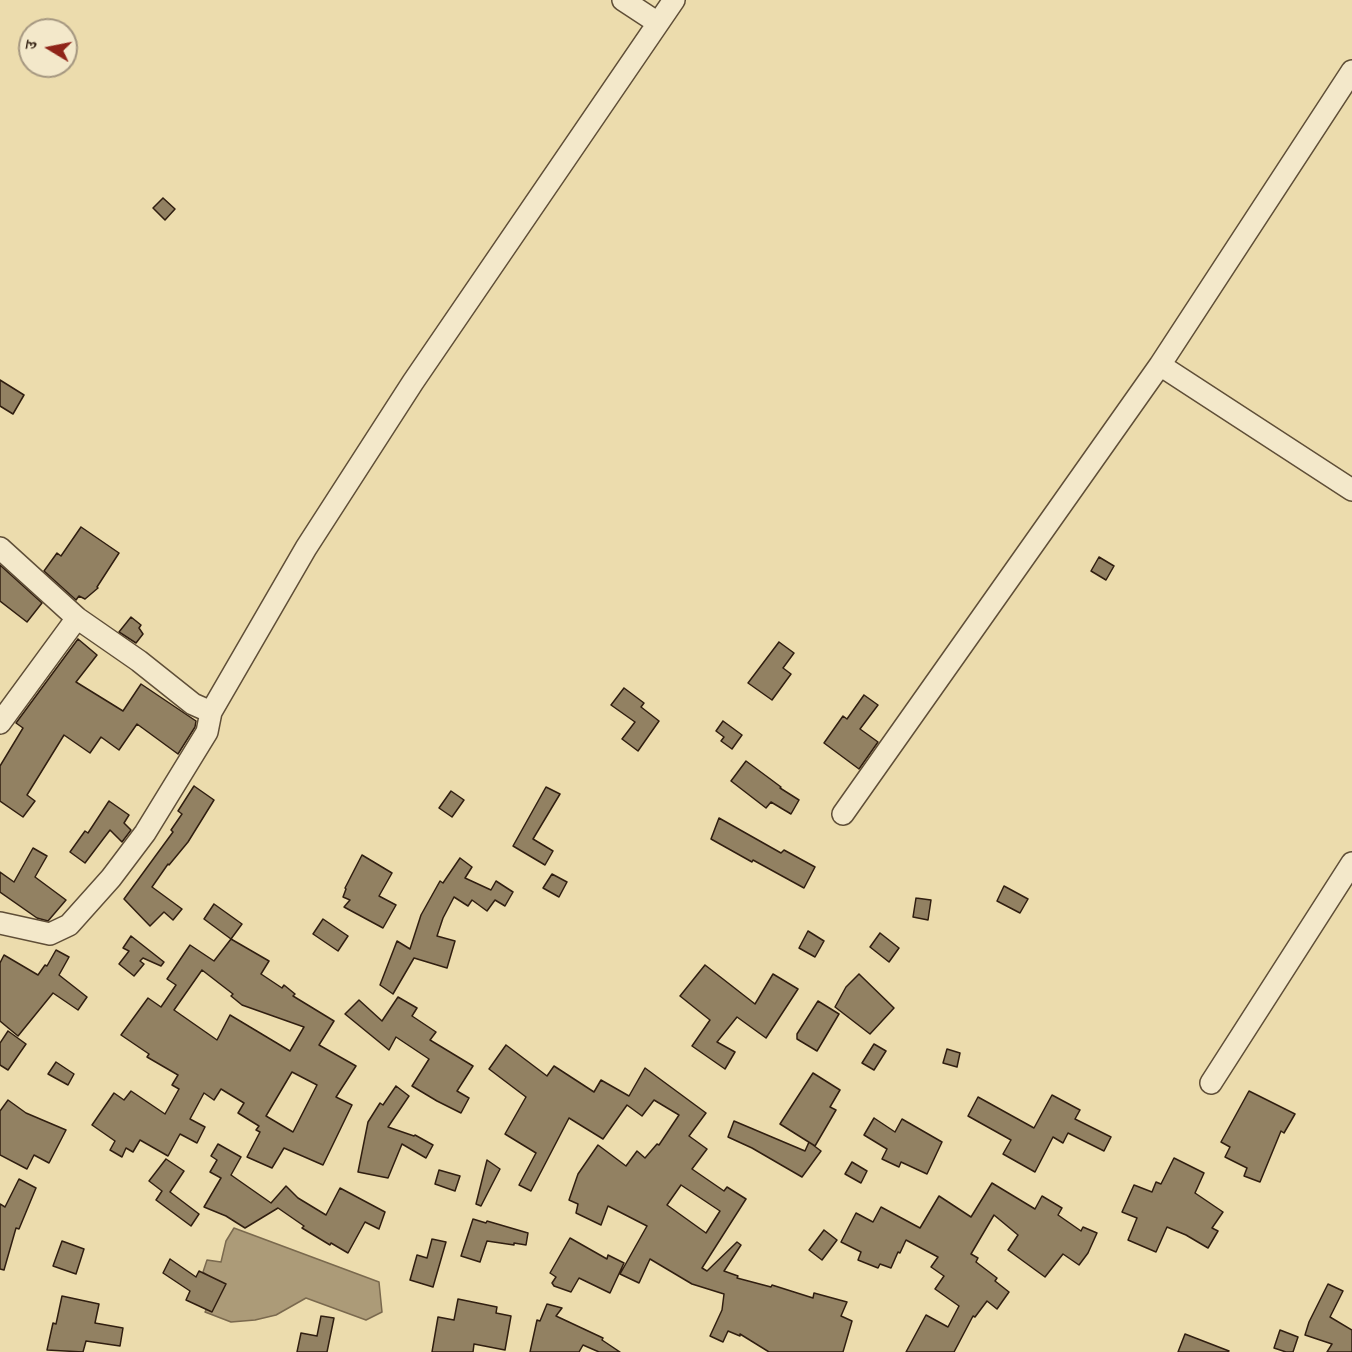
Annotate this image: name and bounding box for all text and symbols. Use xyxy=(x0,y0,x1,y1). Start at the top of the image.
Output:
north arrow xyxy=(18,18,78,78)
text: उ xyxy=(24,40,41,51)

